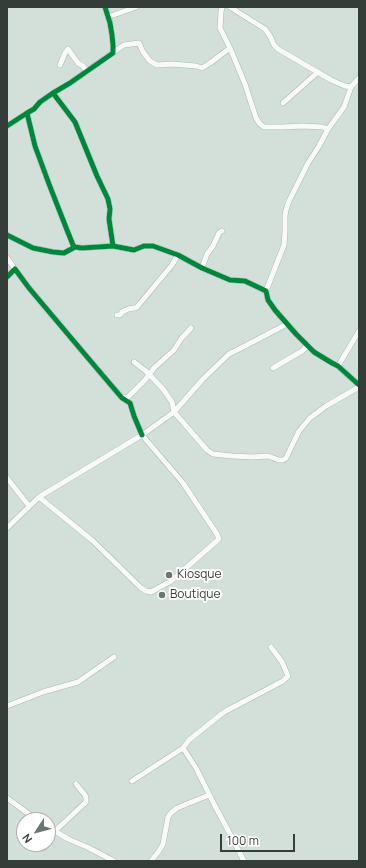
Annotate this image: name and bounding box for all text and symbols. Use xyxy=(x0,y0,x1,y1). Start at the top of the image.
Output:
place label: Kiosque xyxy=(177,568,222,582)
marker: Kiosque xyxy=(164,570,174,580)
place label: Boutique xyxy=(170,588,220,602)
marker: Boutique xyxy=(157,590,167,600)
north arrow xyxy=(16,812,56,852)
scale bar xyxy=(222,826,297,852)
text: N xyxy=(18,831,35,846)
text: 100 m xyxy=(227,832,259,849)

